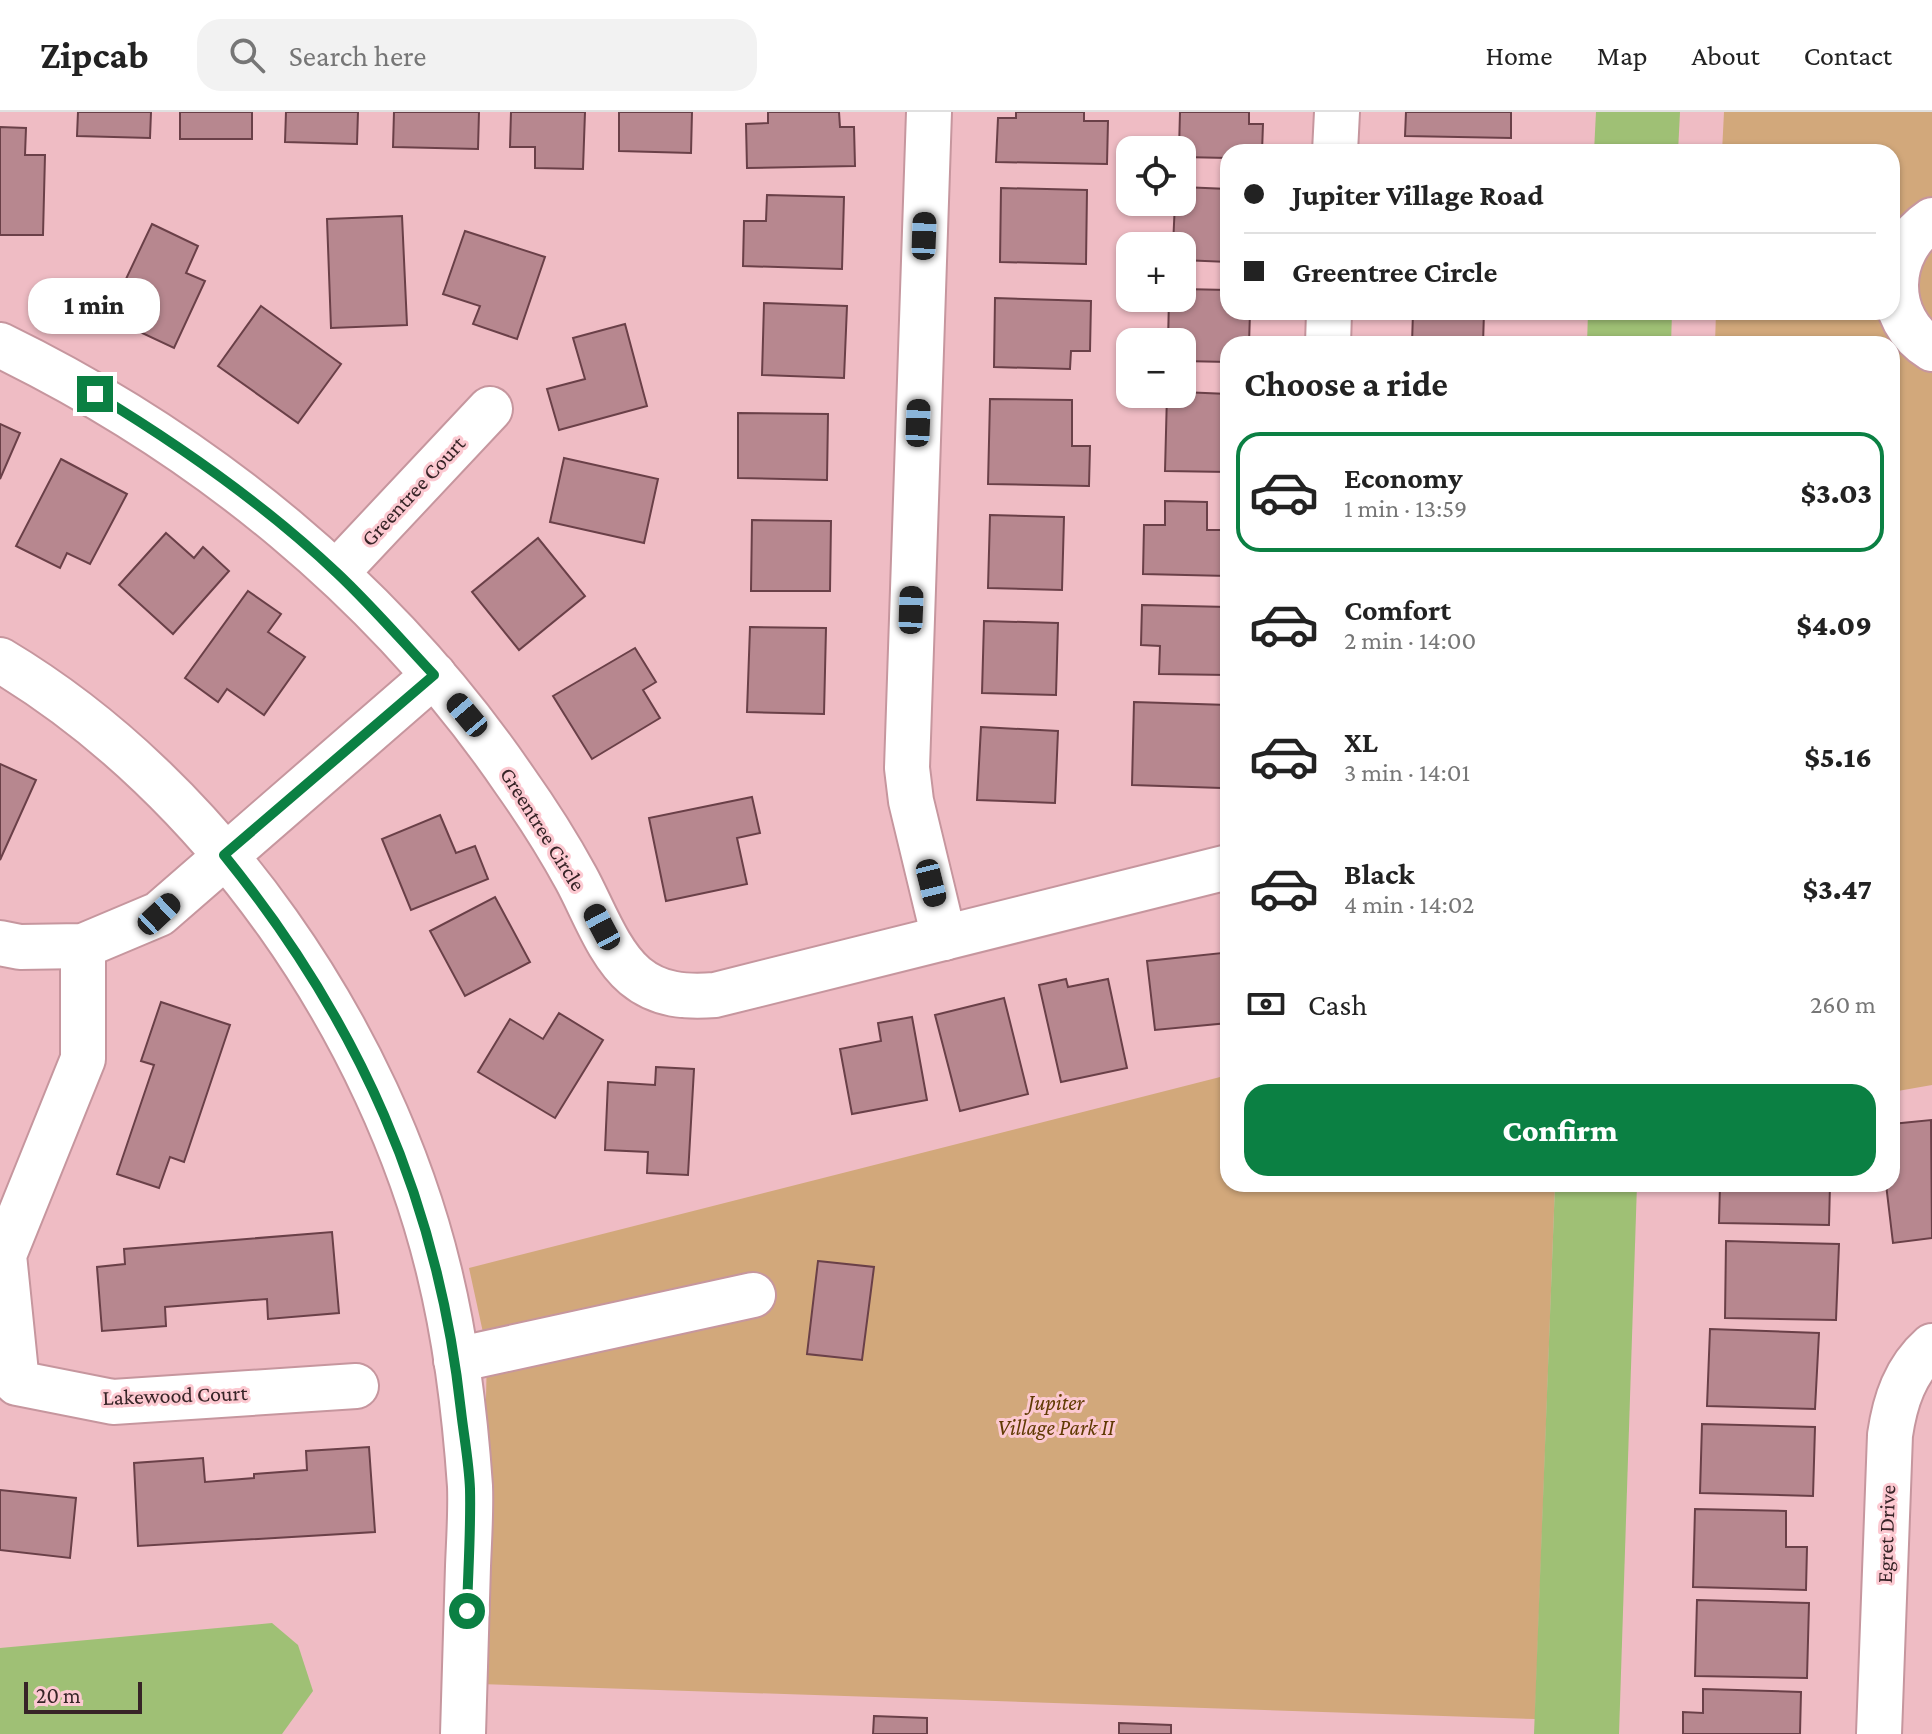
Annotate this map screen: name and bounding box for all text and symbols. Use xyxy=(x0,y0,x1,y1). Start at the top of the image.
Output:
search box xyxy=(197,19,757,91)
icon: search xyxy=(225,33,269,77)
text: Zipcab xyxy=(40,34,149,76)
text: Search here xyxy=(289,39,426,72)
text: Home xyxy=(1486,40,1553,71)
text: Map xyxy=(1597,40,1648,71)
text: About xyxy=(1692,40,1760,71)
text: Contact xyxy=(1804,40,1892,71)
map controls xyxy=(1116,136,1196,408)
button: locate xyxy=(1116,136,1196,216)
text: Jupiter Village Road xyxy=(1292,178,1544,211)
car xyxy=(911,212,937,260)
button: + xyxy=(1116,232,1196,312)
text: Greentree Circle xyxy=(1292,255,1498,288)
callout: 1 min xyxy=(29,278,161,334)
text: 1 min xyxy=(64,291,124,320)
button: − xyxy=(1116,328,1196,408)
text: Choose a ride xyxy=(1244,364,1448,404)
route end xyxy=(77,376,113,412)
car xyxy=(905,399,931,447)
street label: Greentree Court xyxy=(356,430,471,551)
icon: car xyxy=(1248,456,1320,528)
text: Economy xyxy=(1344,461,1463,494)
text: $3.03 xyxy=(1801,476,1872,509)
text: 1 min · 13:59 xyxy=(1344,494,1467,523)
car xyxy=(898,586,924,634)
icon: car xyxy=(1248,588,1320,660)
text: Comfort xyxy=(1344,593,1451,626)
text: $4.09 xyxy=(1796,608,1872,641)
text: 2 min · 14:00 xyxy=(1344,626,1476,655)
car xyxy=(442,689,492,741)
icon: car xyxy=(1248,720,1320,792)
text: XL xyxy=(1344,725,1378,758)
text: $5.16 xyxy=(1804,740,1872,773)
text: 3 min · 14:01 xyxy=(1344,758,1470,787)
street label: Greentree Circle xyxy=(495,763,591,895)
icon: car xyxy=(1248,852,1320,924)
car xyxy=(914,857,948,909)
text: Black xyxy=(1344,857,1415,890)
text: $3.47 xyxy=(1803,872,1872,905)
car xyxy=(133,889,185,939)
text: 4 min · 14:02 xyxy=(1344,890,1475,919)
car xyxy=(580,900,624,954)
icon: cash xyxy=(1244,982,1288,1026)
text: Cash xyxy=(1308,988,1367,1021)
text: 260 m xyxy=(1810,990,1876,1019)
button: Confirm xyxy=(1244,1084,1876,1176)
street label: Lakewood Court xyxy=(102,1380,249,1410)
park label: Jupiter Village Park II xyxy=(998,1390,1116,1440)
street label: Egret Drive xyxy=(1872,1484,1900,1584)
route start xyxy=(449,1593,485,1629)
scale bar xyxy=(24,1678,142,1714)
text: 20 m xyxy=(36,1683,81,1708)

